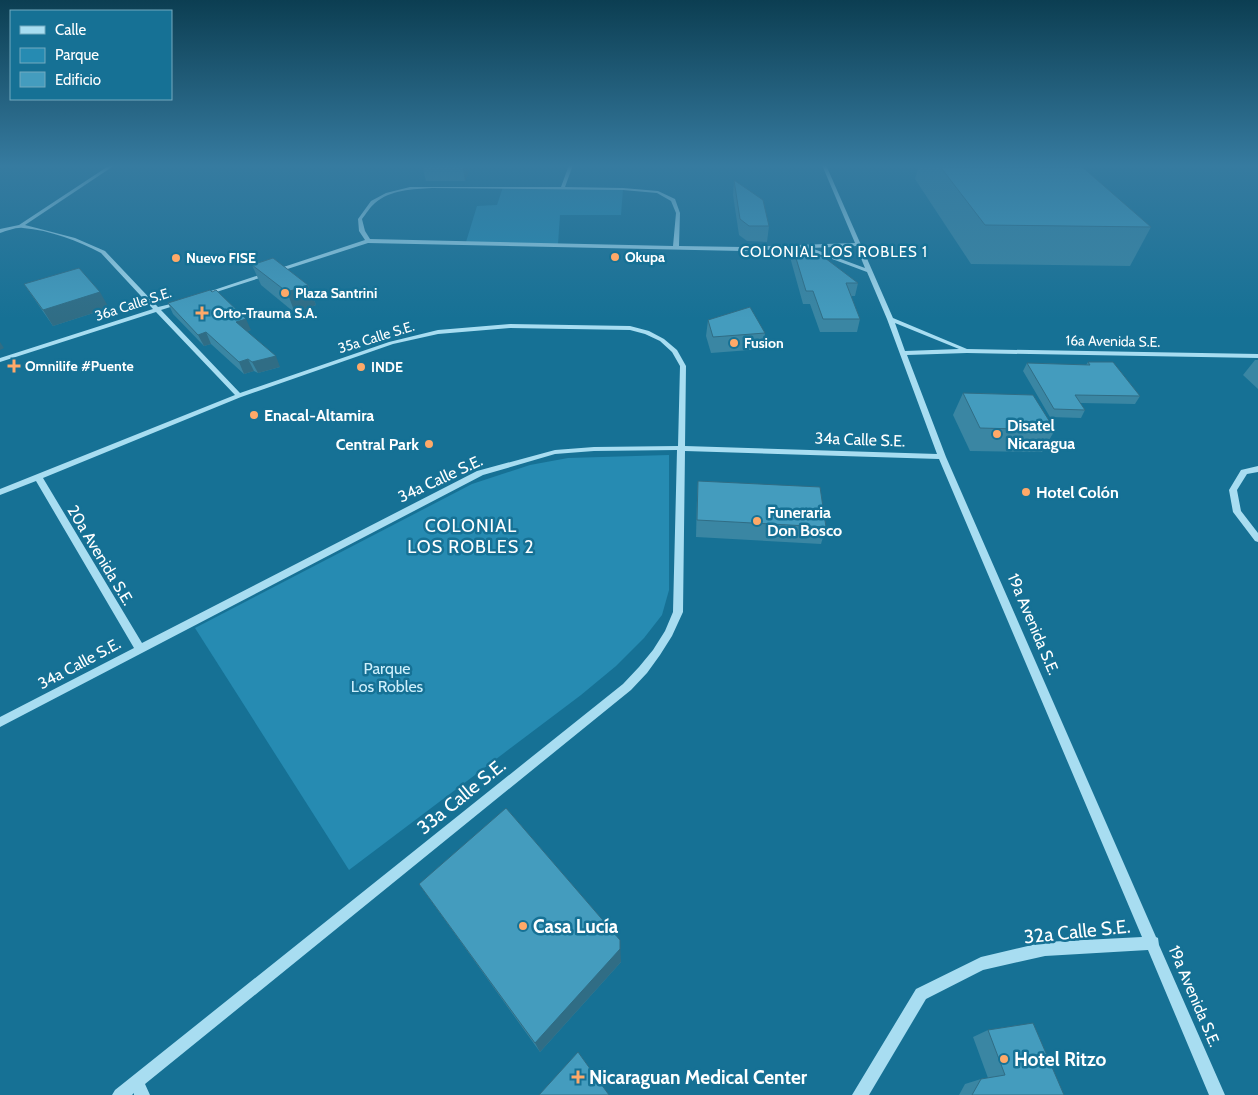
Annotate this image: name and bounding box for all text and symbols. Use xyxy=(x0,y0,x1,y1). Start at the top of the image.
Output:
legend xyxy=(10,10,172,100)
text: Calle xyxy=(55,21,86,39)
text: Parque xyxy=(55,46,99,64)
text: Edificio xyxy=(55,71,101,89)
district label: COLONIAL LOS ROBLES 1 xyxy=(740,243,928,261)
place label: Okupa xyxy=(625,248,665,266)
place label: Nuevo FISE xyxy=(186,249,256,267)
marker: Okupa xyxy=(609,251,621,263)
marker: Nuevo FISE xyxy=(170,252,182,264)
street label: 36a Calle S.E. xyxy=(92,283,174,325)
place label: Plaza Santrini xyxy=(295,284,377,302)
marker: Plaza Santrini xyxy=(279,287,291,299)
place label: Orto-Trauma S.A. xyxy=(213,304,317,322)
marker: Orto-Trauma S.A. xyxy=(195,306,209,320)
street label: 35a Calle S.E. xyxy=(336,317,416,357)
street label: 16a Avenida S.E. xyxy=(1066,331,1161,351)
place label: Fusion xyxy=(744,334,784,352)
marker: Fusion xyxy=(728,337,740,349)
place label: Omnilife #Puente xyxy=(25,357,134,375)
place label: INDE xyxy=(371,358,403,376)
marker: Omnilife #Puente xyxy=(7,359,21,373)
marker: INDE xyxy=(355,361,367,373)
place label: Enacal-Altamira xyxy=(264,406,374,425)
marker: Enacal-Altamira xyxy=(248,409,260,421)
place label: Disatel Nicaragua xyxy=(1007,416,1075,453)
street label: 34a Calle S.E. xyxy=(814,428,906,451)
marker: Disatel Nicaragua xyxy=(991,428,1003,440)
place label: Central Park xyxy=(336,435,419,454)
marker: Central Park xyxy=(423,438,435,450)
street label: 34a Calle S.E. xyxy=(395,451,485,506)
place label: Hotel Colón xyxy=(1036,483,1119,502)
marker: Hotel Colón xyxy=(1020,486,1032,498)
street label: 20a Avenida S.E. xyxy=(63,502,138,609)
place label: Funeraria Don Bosco xyxy=(767,503,842,540)
district label: COLONIAL LOS ROBLES 2 xyxy=(407,515,535,558)
marker: Funeraria Don Bosco xyxy=(751,515,763,527)
street label: 19a Avenida S.E. xyxy=(1004,571,1063,678)
street label: 34a Calle S.E. xyxy=(35,634,124,693)
park label: Parque Los Robles xyxy=(351,659,424,696)
street label: 33a Calle S.E. xyxy=(412,754,510,839)
street label: 32a Calle S.E. xyxy=(1023,914,1131,949)
place label: Casa Lucía xyxy=(533,915,619,938)
marker: Casa Lucía xyxy=(517,920,529,932)
street label: 19a Avenida S.E. xyxy=(1165,943,1224,1050)
place label: Hotel Ritzo xyxy=(1014,1048,1107,1071)
marker: Hotel Ritzo xyxy=(998,1053,1010,1065)
place label: Nicaraguan Medical Center xyxy=(589,1066,808,1089)
marker: Nicaraguan Medical Center xyxy=(571,1070,585,1084)

